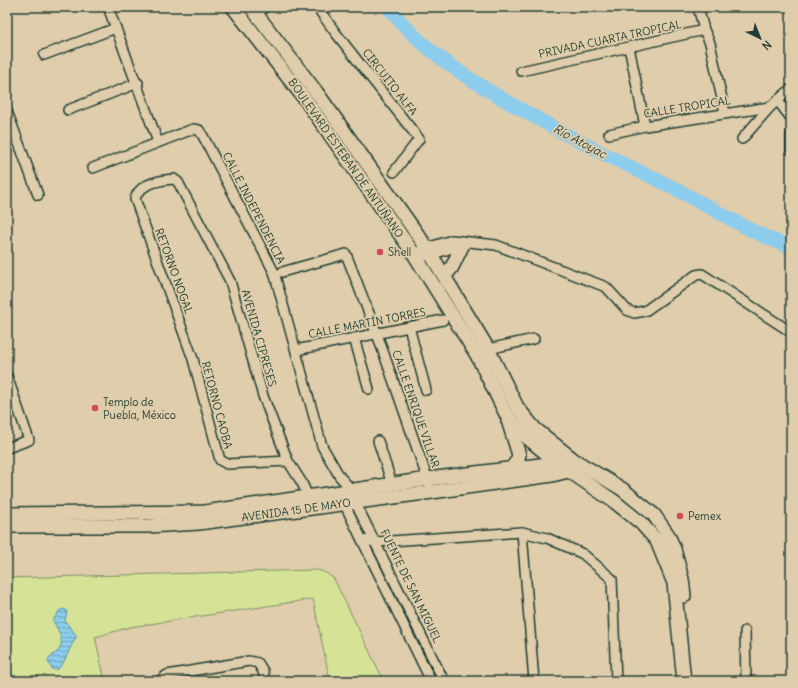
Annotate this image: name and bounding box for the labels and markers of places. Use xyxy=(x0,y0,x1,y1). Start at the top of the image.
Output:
place label: Shell xyxy=(388,245,411,259)
marker: Shell xyxy=(375,247,385,257)
place label: Templo de Puebla, México xyxy=(103,395,176,422)
marker: Templo de Puebla, México xyxy=(90,403,100,413)
place label: Pemex xyxy=(688,509,722,523)
marker: Pemex xyxy=(675,511,685,521)

